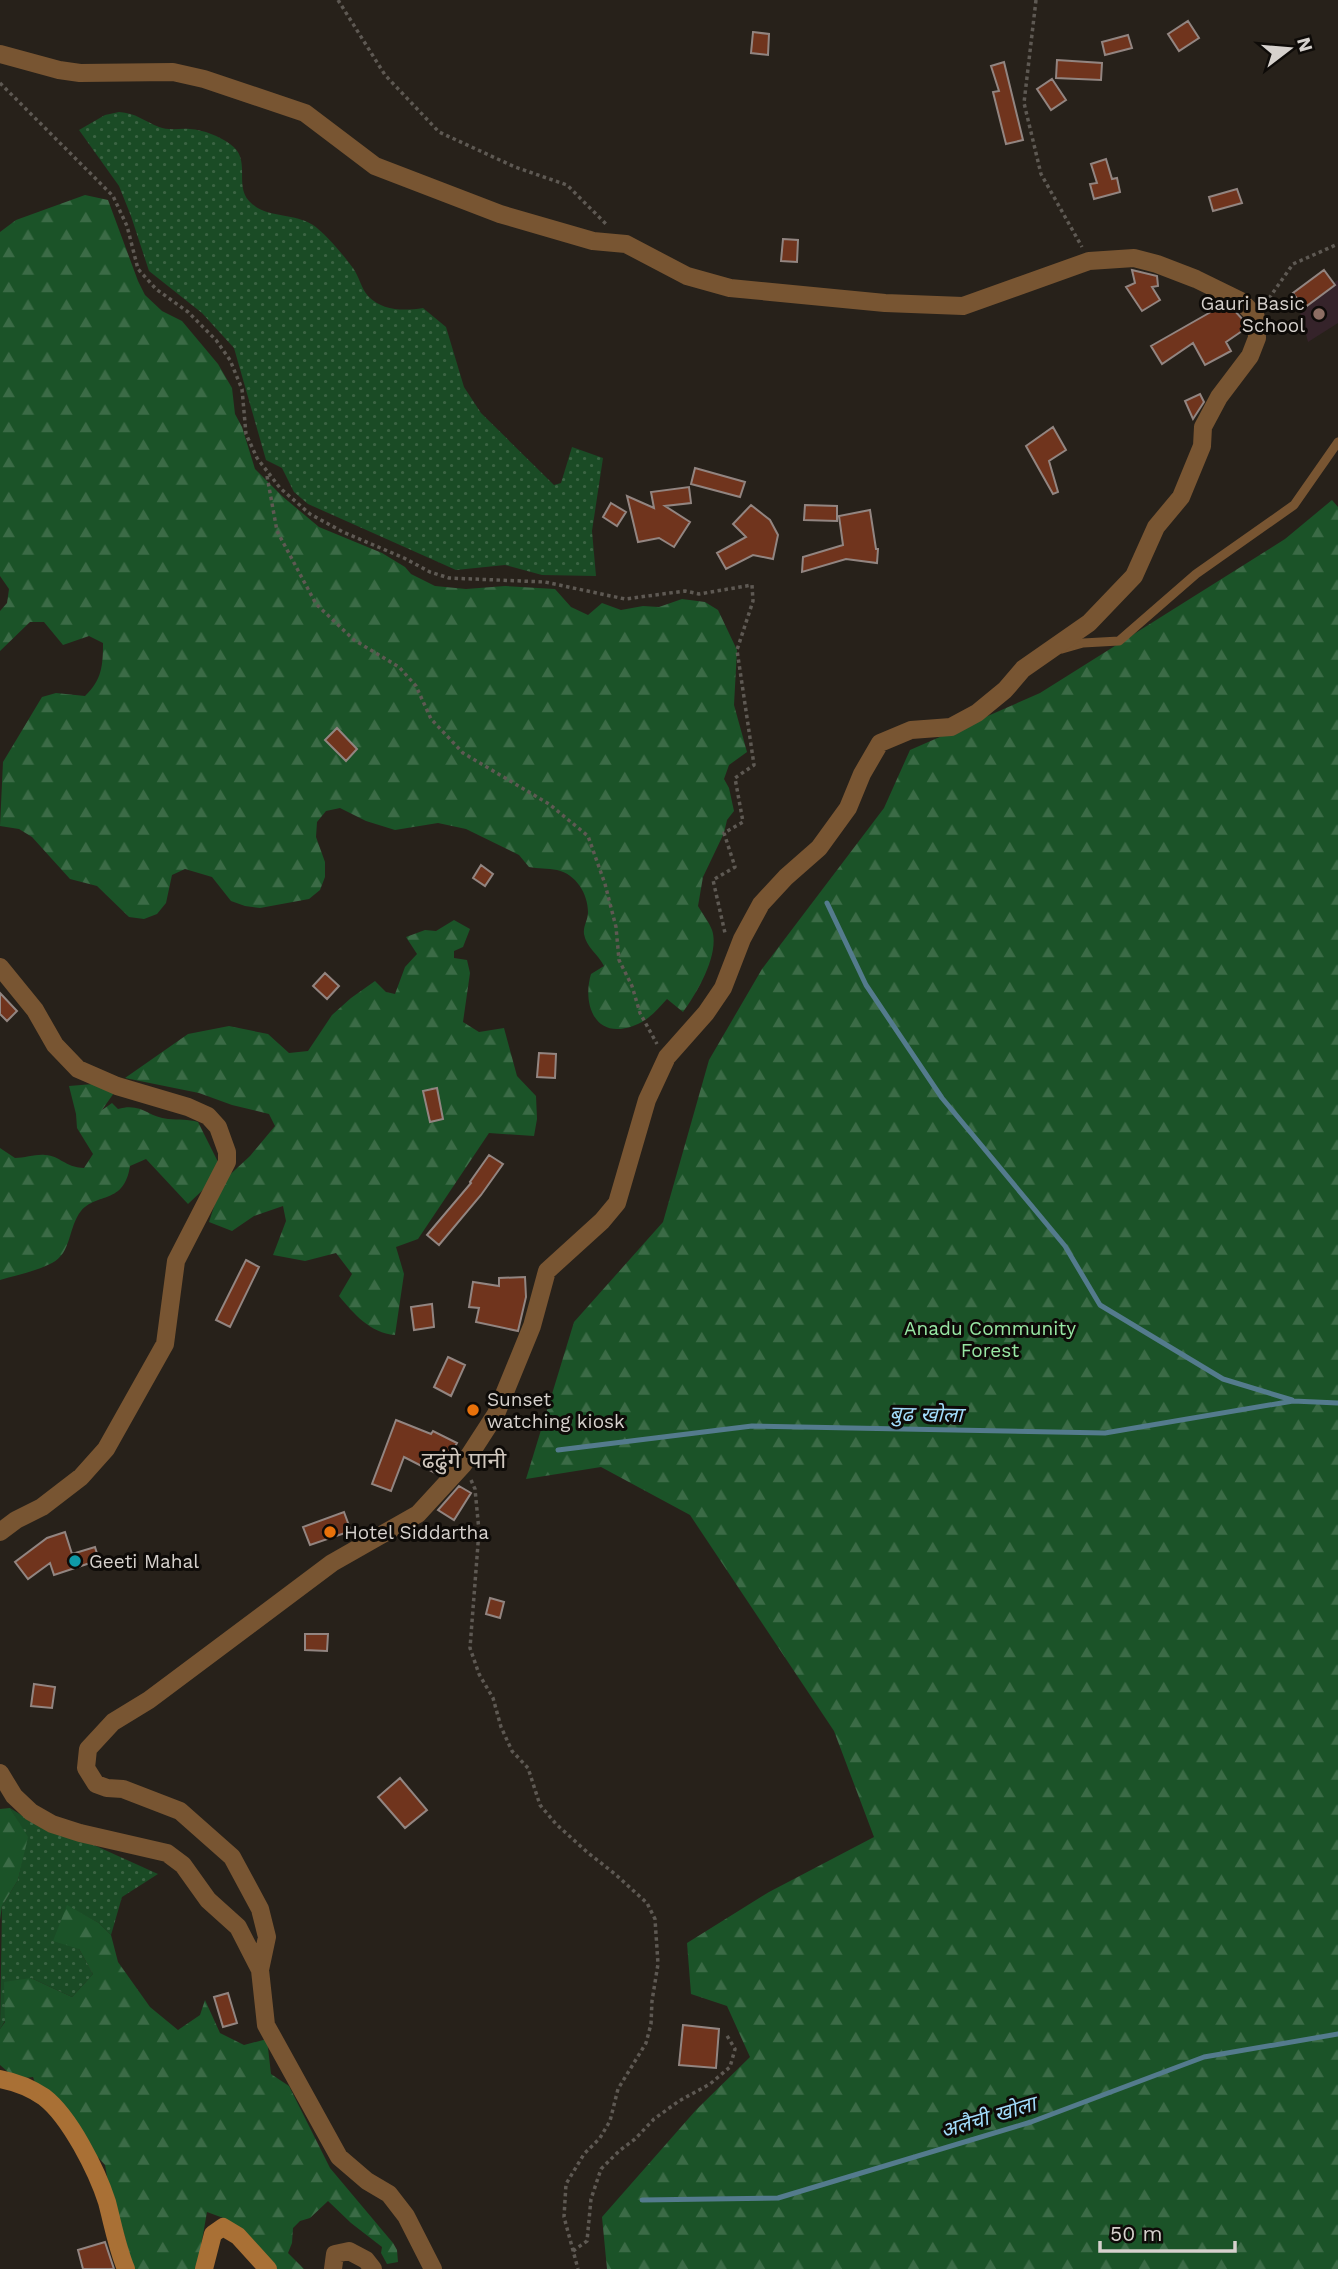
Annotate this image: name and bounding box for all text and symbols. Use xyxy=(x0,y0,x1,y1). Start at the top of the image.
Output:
north arrow xyxy=(1254,14,1324,84)
text: N xyxy=(1292,35,1318,54)
place label: Gauri Basic School xyxy=(1201,292,1305,337)
marker: Gauri Basic School xyxy=(1311,306,1327,322)
park label: Anadu Community Forest xyxy=(904,1317,1076,1362)
place label: Sunset watching kiosk xyxy=(487,1388,625,1433)
water label: बुढ खोला xyxy=(889,1401,966,1428)
marker: Sunset watching kiosk xyxy=(465,1402,481,1418)
district label: ढढुंगे पानी xyxy=(422,1447,507,1475)
place label: Hotel Siddartha xyxy=(344,1521,489,1544)
marker: Hotel Siddartha xyxy=(322,1524,338,1540)
place label: Geeti Mahal xyxy=(89,1550,199,1573)
marker: Geeti Mahal xyxy=(67,1553,83,1569)
water label: अलैची खोला xyxy=(937,2090,1042,2143)
scale bar xyxy=(1100,2210,1235,2254)
text: 50 m xyxy=(1110,2221,1162,2246)

